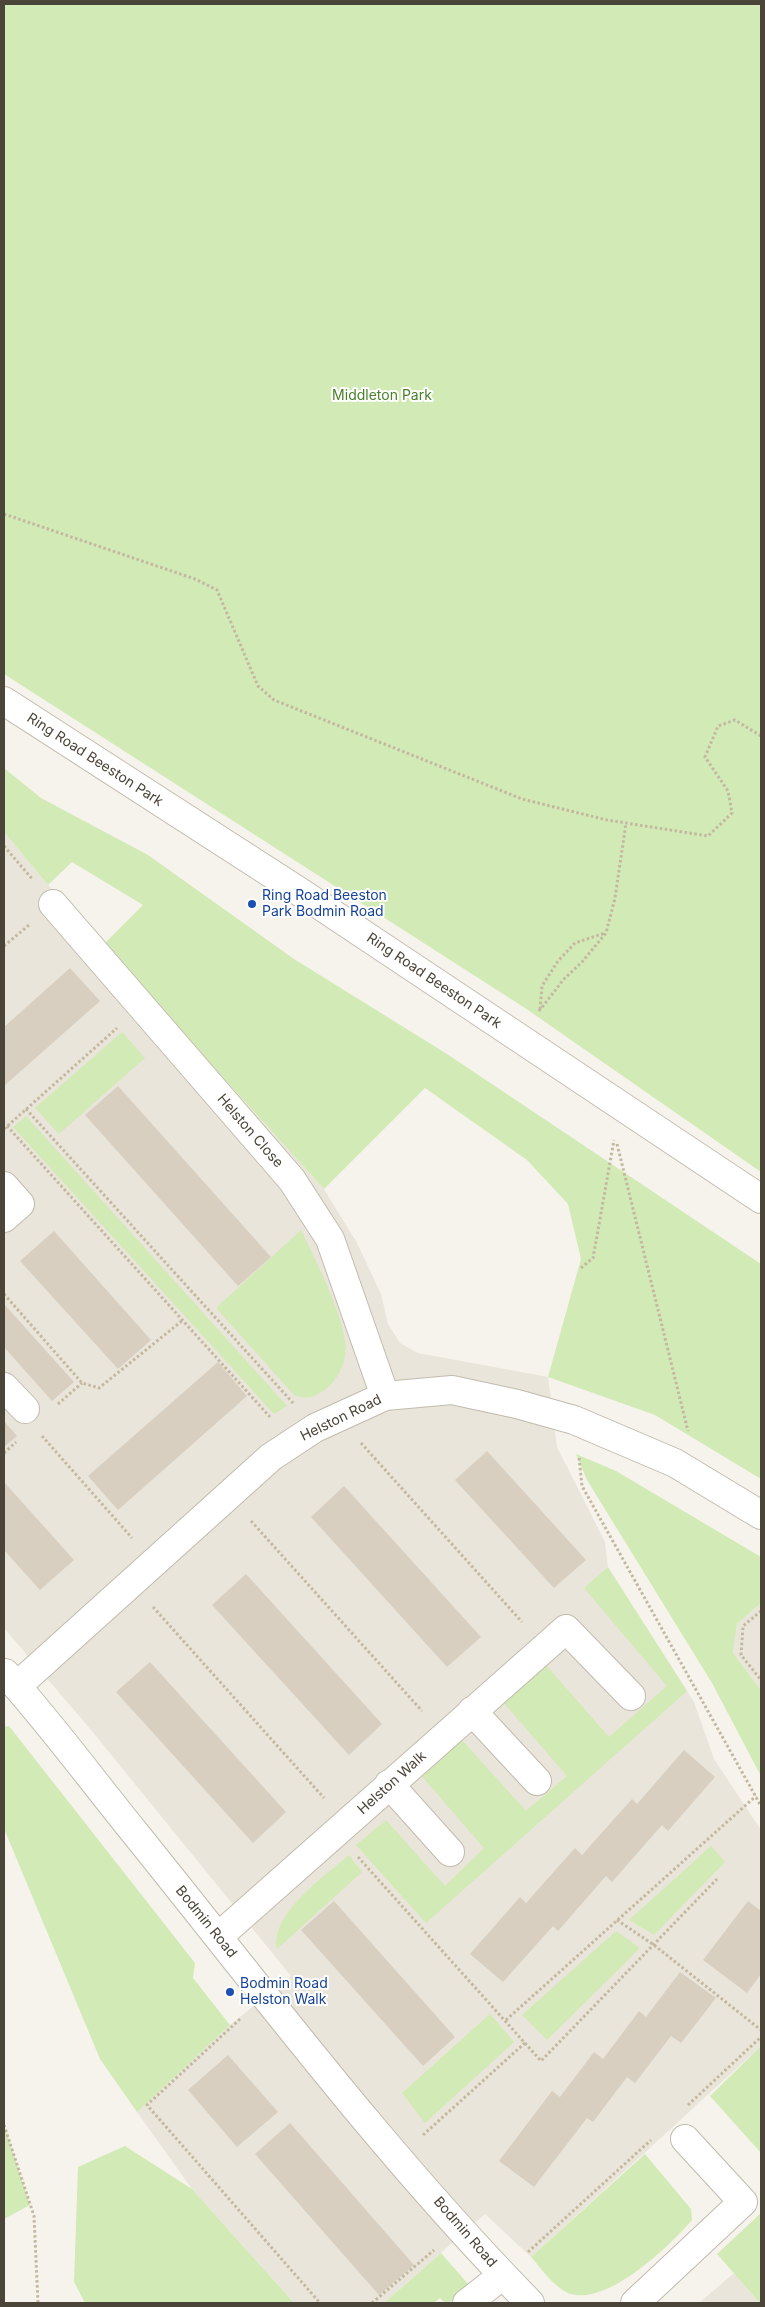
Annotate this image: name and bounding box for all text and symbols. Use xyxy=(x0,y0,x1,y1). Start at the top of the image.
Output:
park label: Middleton Park xyxy=(332,388,432,404)
street label: Ring Road Beeston Park xyxy=(24,710,166,810)
place label: Ring Road Beeston Park Bodmin Road xyxy=(262,888,387,920)
marker: Ring Road Beeston Park Bodmin Road xyxy=(246,898,258,910)
street label: Ring Road Beeston Park xyxy=(363,930,505,1032)
street label: Helston Close xyxy=(213,1091,287,1171)
street label: Helston Road xyxy=(298,1391,384,1445)
street label: Helston Walk xyxy=(354,1748,430,1818)
street label: Bodmin Road xyxy=(172,1883,240,1961)
place label: Bodmin Road Helston Walk xyxy=(240,1976,328,2008)
marker: Bodmin Road Helston Walk xyxy=(224,1986,236,1998)
street label: Bodmin Road xyxy=(430,2193,500,2271)

